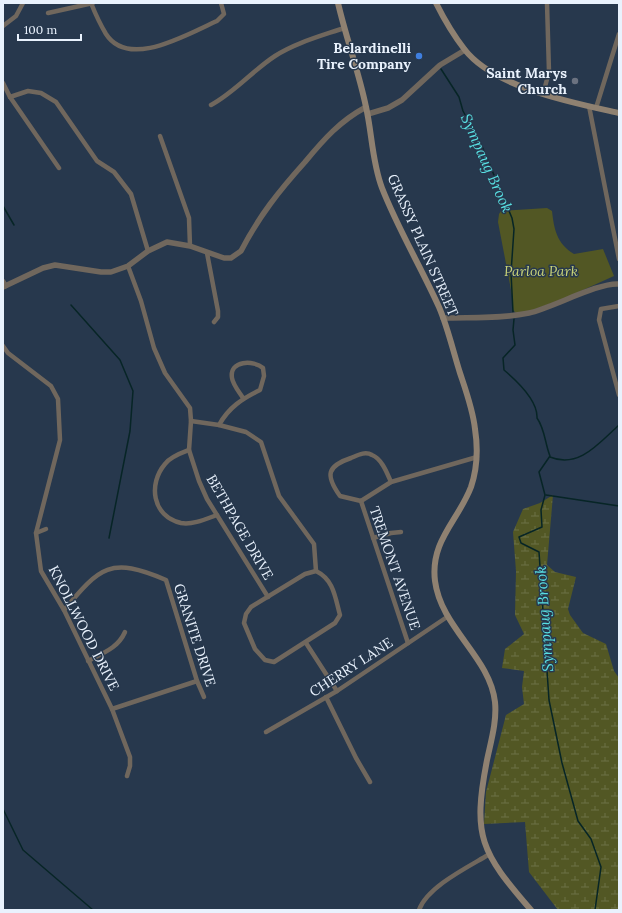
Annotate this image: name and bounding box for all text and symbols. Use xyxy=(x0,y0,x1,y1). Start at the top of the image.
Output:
scale bar xyxy=(18,16,81,42)
text: 100 m xyxy=(24,22,57,37)
place label: Belardinelli Tire Company xyxy=(317,39,411,73)
marker: Belardinelli Tire Company xyxy=(414,51,424,61)
place label: Saint Marys Church xyxy=(486,64,567,98)
marker: Saint Marys Church xyxy=(570,76,580,86)
water label: Sympaug Brook xyxy=(457,111,517,216)
street label: GRASSY PLAIN STREET xyxy=(383,171,463,319)
park label: Parloa Park xyxy=(504,262,578,280)
street label: BETHPAGE DRIVE xyxy=(203,471,278,583)
street label: TREMONT AVENUE xyxy=(365,504,425,632)
street label: KNOLLWOOD DRIVE xyxy=(45,562,123,694)
water label: Sympaug Brook xyxy=(531,565,557,673)
street label: GRANITE DRIVE xyxy=(170,581,220,689)
street label: CHERRY LANE xyxy=(306,633,396,701)

